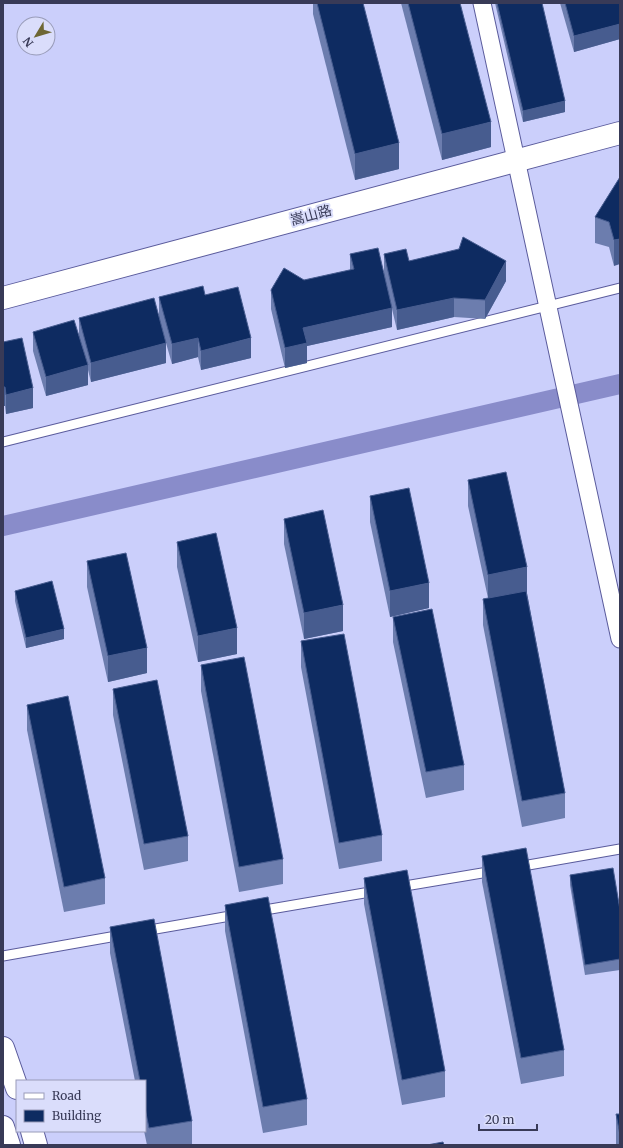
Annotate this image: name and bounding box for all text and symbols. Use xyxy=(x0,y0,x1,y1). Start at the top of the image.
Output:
north arrow xyxy=(16,16,56,56)
text: N xyxy=(20,34,36,50)
street label: 嵩山路 xyxy=(288,201,334,229)
legend xyxy=(16,1080,146,1132)
text: Road xyxy=(52,1088,81,1103)
scale bar xyxy=(479,1106,537,1132)
text: Building xyxy=(52,1108,102,1123)
text: 20 m xyxy=(485,1112,514,1127)

